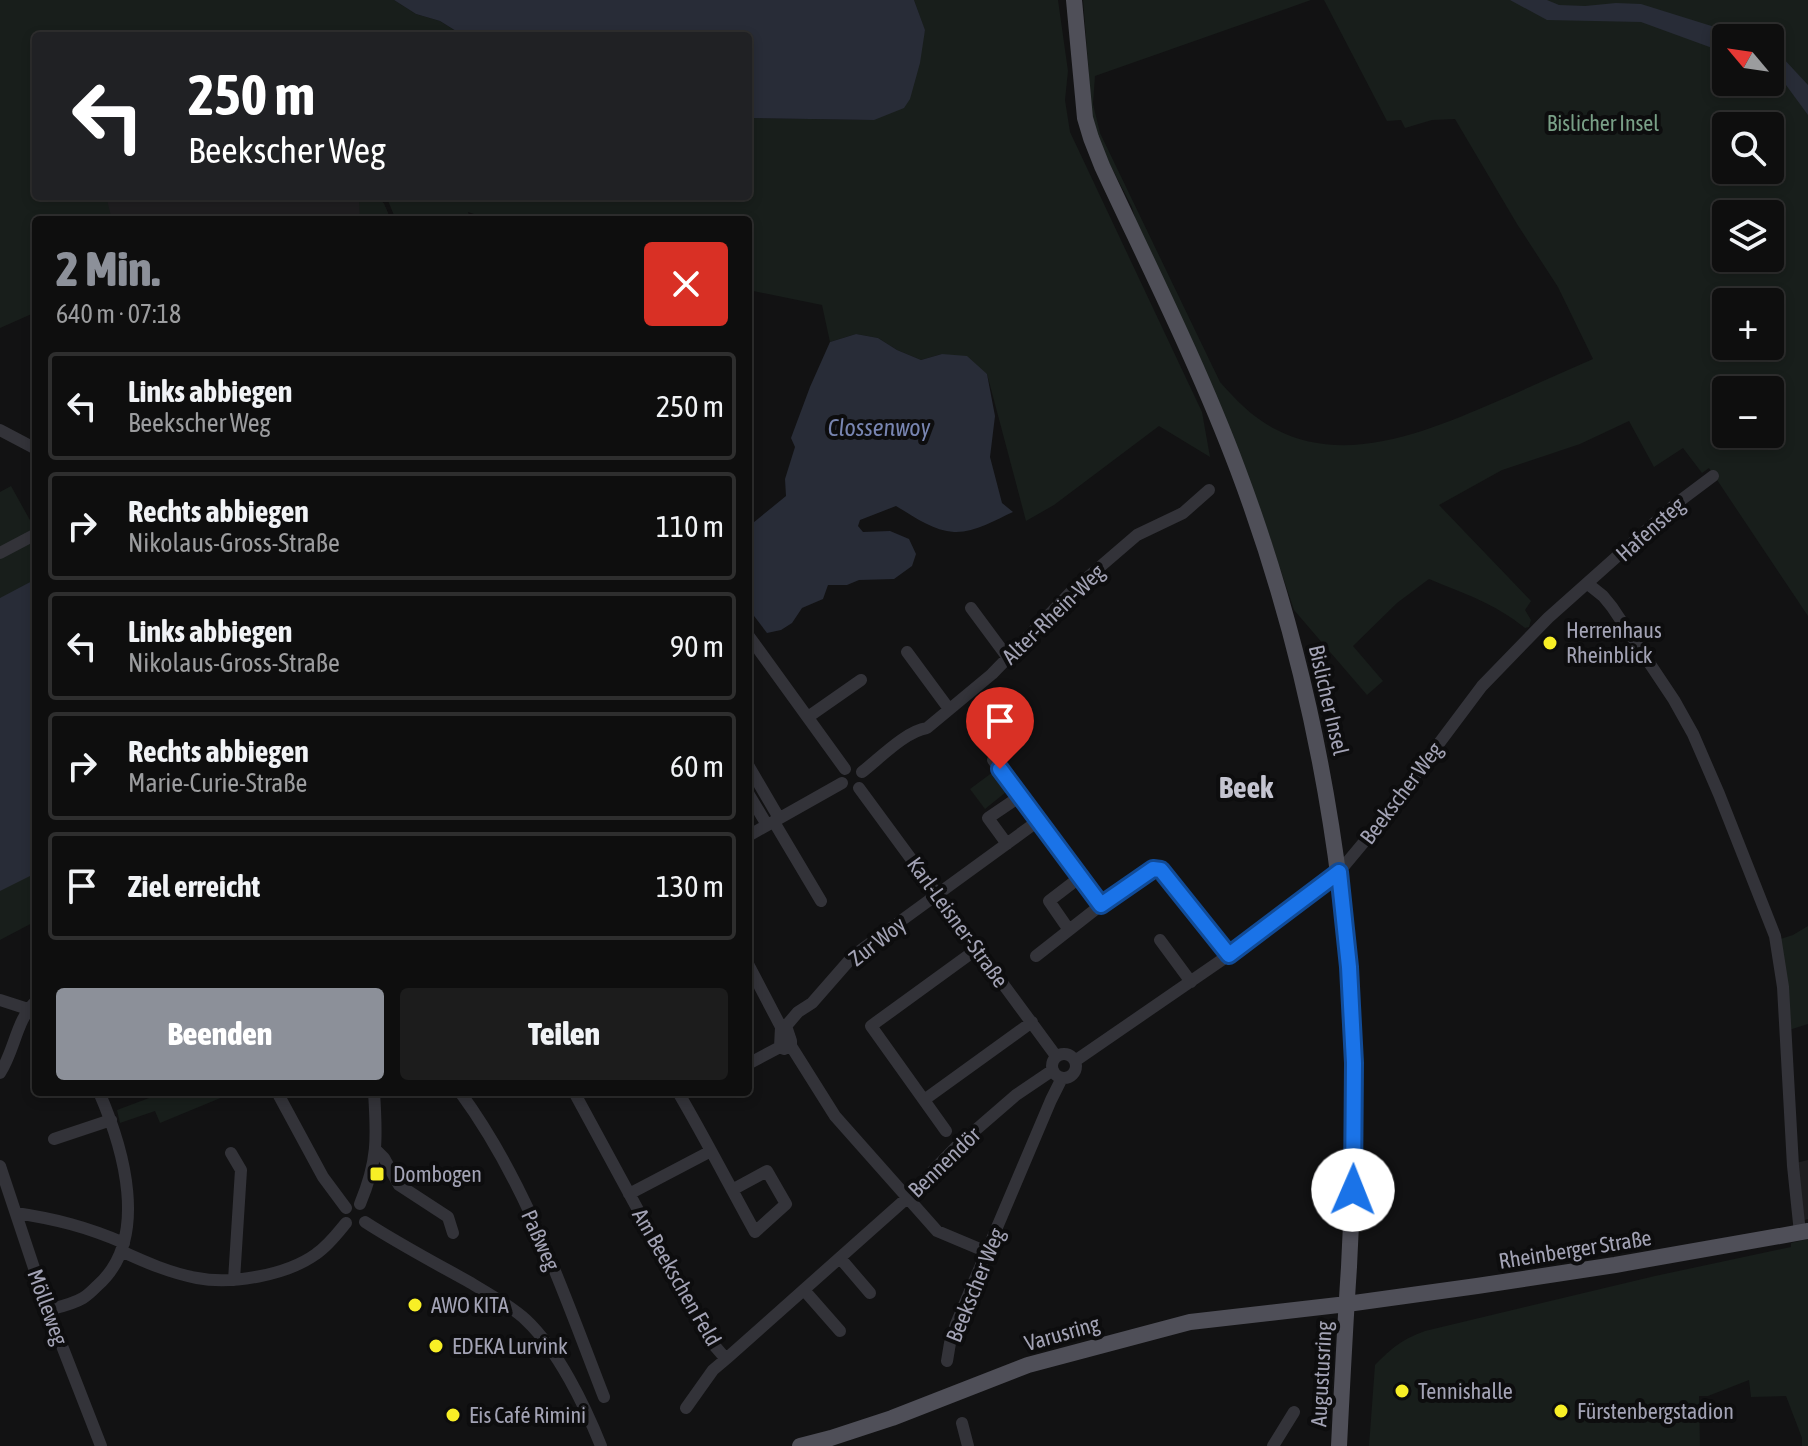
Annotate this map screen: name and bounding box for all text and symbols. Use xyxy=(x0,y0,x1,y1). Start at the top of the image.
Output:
north arrow xyxy=(1712,24,1784,96)
map controls xyxy=(1712,24,1784,448)
text: 250 m xyxy=(188,63,315,127)
icon: left xyxy=(56,64,160,168)
park label: Bislicher Insel xyxy=(1547,110,1659,136)
button: search xyxy=(1712,112,1784,184)
text: Beekscher Weg xyxy=(188,129,386,171)
button: layers xyxy=(1712,200,1784,272)
text: 2 Min. xyxy=(56,241,160,296)
button: close xyxy=(644,242,728,326)
button: + xyxy=(1712,288,1784,360)
text: 640 m · 07:18 xyxy=(56,299,181,329)
text: Links abbiegen xyxy=(128,374,292,408)
button: − xyxy=(1712,376,1784,448)
icon: left xyxy=(60,384,104,428)
text: 250 m xyxy=(656,389,724,423)
text: Beekscher Weg xyxy=(128,408,271,438)
water label: Clossenwoy xyxy=(828,414,930,441)
street label: Hafensteg xyxy=(1610,491,1690,566)
text: Rechts abbiegen xyxy=(128,494,309,528)
icon: right xyxy=(60,504,104,548)
text: 110 m xyxy=(656,509,724,543)
text: Nikolaus-Gross-Straße xyxy=(128,528,340,558)
street label: Alter-Rhein-Weg xyxy=(996,558,1110,669)
text: Links abbiegen xyxy=(128,614,292,648)
place label: Herrenhaus Rheinblick xyxy=(1566,617,1662,668)
icon: left xyxy=(60,624,104,668)
text: 90 m xyxy=(670,629,724,663)
marker: Herrenhaus Rheinblick xyxy=(1541,634,1559,652)
street label: Bislicher Insel xyxy=(1304,642,1354,758)
text: Nikolaus-Gross-Straße xyxy=(128,648,340,678)
pin xyxy=(966,687,1034,769)
icon: arrive xyxy=(978,699,1022,743)
text: Rechts abbiegen xyxy=(128,734,309,768)
street label: Beekscher Weg xyxy=(1354,737,1448,849)
icon: right xyxy=(60,744,104,788)
text: 60 m xyxy=(670,749,724,783)
text: Marie-Curie-Straße xyxy=(128,768,307,798)
district label: Beek xyxy=(1219,770,1274,804)
street label: Karl-Leisner-Straße xyxy=(902,852,1014,992)
icon: arrive xyxy=(60,864,104,908)
text: Ziel erreicht xyxy=(128,869,260,903)
text: 130 m xyxy=(656,869,724,903)
street label: Zur Woy xyxy=(844,911,910,971)
button: Beenden xyxy=(56,988,384,1080)
button: Teilen xyxy=(400,988,728,1080)
street label: Bennendör xyxy=(903,1121,986,1203)
position arrow xyxy=(1311,1148,1395,1232)
place label: Dombogen xyxy=(393,1161,482,1187)
marker: Dombogen xyxy=(368,1165,386,1183)
street label: Am Beekschen Feld xyxy=(627,1204,727,1350)
street label: Paßweg xyxy=(516,1206,566,1275)
street label: Beekscher Weg xyxy=(940,1224,1010,1346)
street label: Rheinberger Straße xyxy=(1497,1224,1653,1274)
street label: Mölleweg xyxy=(22,1266,74,1349)
place label: AWO KITA xyxy=(431,1292,509,1318)
marker: AWO KITA xyxy=(406,1296,424,1314)
street label: Varusring xyxy=(1021,1310,1103,1356)
street label: Augustusring xyxy=(1305,1320,1337,1427)
place label: EDEKA Lurvink xyxy=(452,1333,568,1359)
marker: EDEKA Lurvink xyxy=(427,1337,445,1355)
place label: Tennishalle xyxy=(1418,1378,1513,1404)
marker: Tennishalle xyxy=(1393,1382,1411,1400)
place label: Fürstenbergstadion xyxy=(1577,1398,1734,1424)
place label: Eis Café Rimini xyxy=(469,1402,586,1428)
marker: Fürstenbergstadion xyxy=(1552,1402,1570,1420)
marker: Eis Café Rimini xyxy=(444,1406,462,1424)

